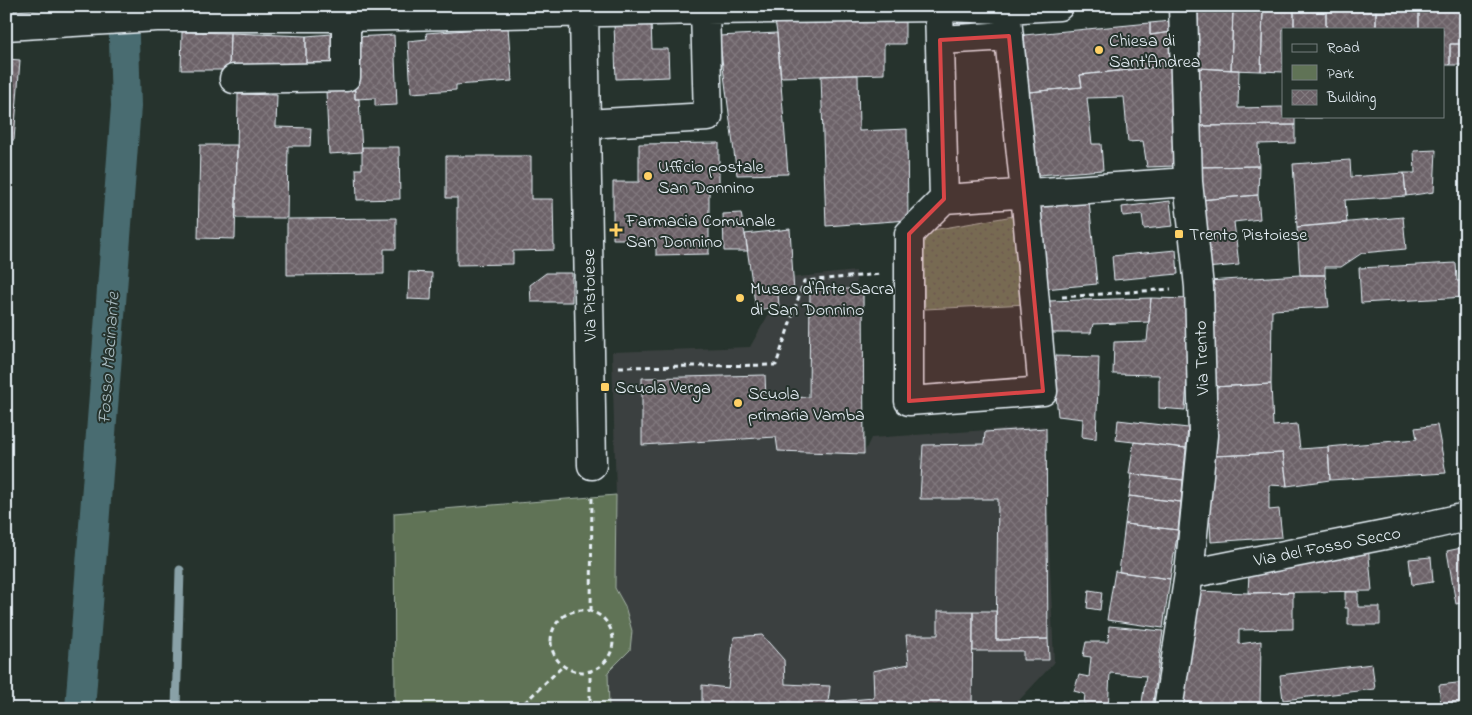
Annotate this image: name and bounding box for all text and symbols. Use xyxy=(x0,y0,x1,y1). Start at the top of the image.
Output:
legend xyxy=(1282,28,1444,118)
place label: Chiesa di Sant'Andrea xyxy=(1109,29,1201,76)
text: Road xyxy=(1327,37,1360,59)
marker: Chiesa di Sant'Andrea xyxy=(1093,44,1105,56)
text: Park xyxy=(1327,63,1355,85)
text: Building xyxy=(1326,87,1376,110)
place label: Ufficio postale San Donnino xyxy=(658,155,764,202)
marker: Ufficio postale San Donnino xyxy=(642,170,654,182)
place label: Farmacia Comunale San Donnino xyxy=(625,209,776,256)
place label: Trento Pistoiese xyxy=(1189,223,1308,249)
marker: Farmacia Comunale San Donnino xyxy=(610,224,622,236)
marker: Trento Pistoiese xyxy=(1173,228,1185,240)
street label: Via Pistoiese xyxy=(577,248,605,342)
place label: Museo d'Arte Sacra di San Donnino xyxy=(750,277,894,324)
water label: Fosso Macinante xyxy=(91,290,128,425)
marker: Museo d'Arte Sacra di San Donnino xyxy=(734,292,746,304)
street label: Via Trento xyxy=(1189,320,1217,397)
place label: Scuola Verga xyxy=(615,376,711,403)
marker: Scuola Verga xyxy=(599,381,611,393)
place label: Scuola primaria Vamba xyxy=(748,382,865,429)
marker: Scuola primaria Vamba xyxy=(732,397,744,409)
street label: Via del Fosso Secco xyxy=(1251,521,1403,575)

